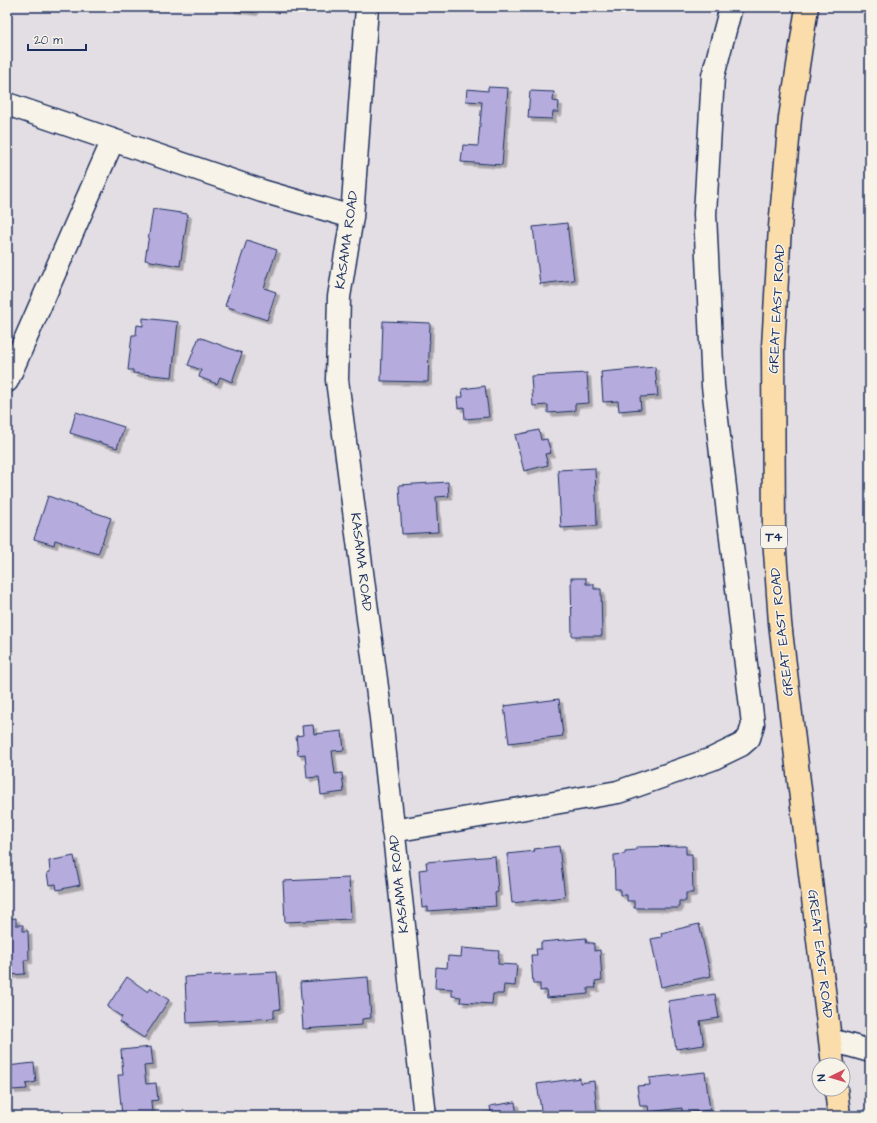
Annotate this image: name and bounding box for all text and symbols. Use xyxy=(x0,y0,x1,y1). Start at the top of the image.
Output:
scale bar xyxy=(28,26,86,52)
text: 20 m xyxy=(34,32,63,49)
street label: KASAMA ROAD xyxy=(330,190,364,290)
street label: GREAT EAST ROAD xyxy=(764,244,790,374)
street label: KASAMA ROAD xyxy=(345,512,377,612)
road number: T4 xyxy=(761,526,787,548)
street label: GREAT EAST ROAD xyxy=(765,567,799,697)
street label: KASAMA ROAD xyxy=(384,834,414,934)
street label: GREAT EAST ROAD xyxy=(802,889,838,1019)
north arrow xyxy=(811,1057,851,1097)
text: N xyxy=(814,1074,829,1082)

